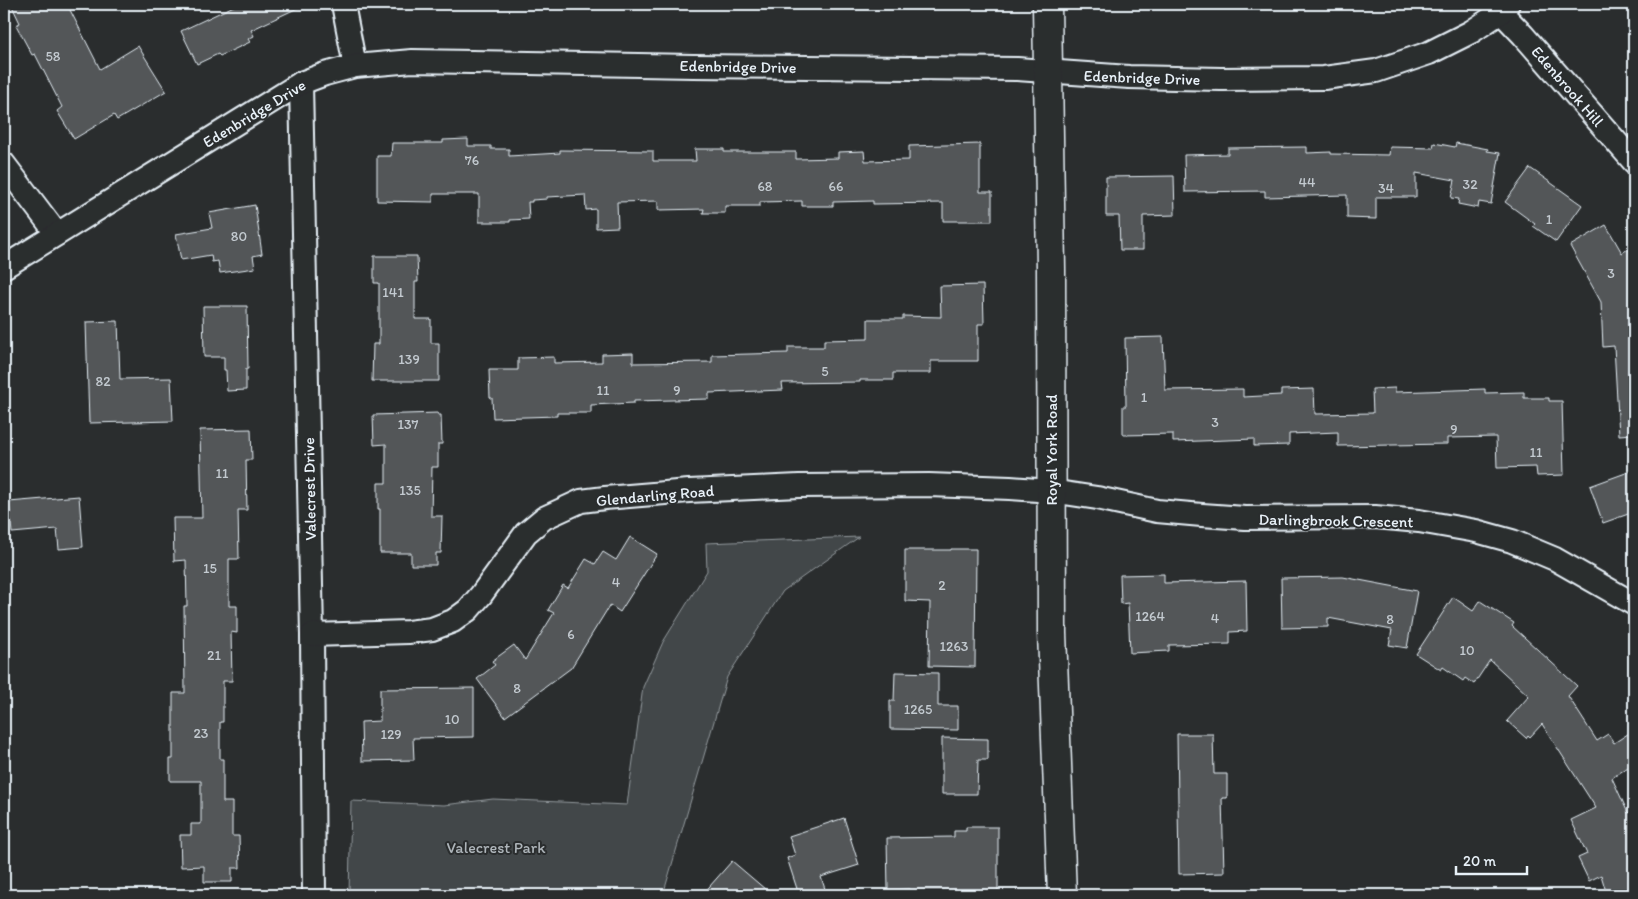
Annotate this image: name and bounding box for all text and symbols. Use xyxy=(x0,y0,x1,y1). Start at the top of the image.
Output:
street label: Edenbrook Hill xyxy=(1527,42,1608,131)
house number: 58 xyxy=(45,48,61,65)
street label: Edenbridge Drive xyxy=(679,56,796,77)
street label: Edenbridge Drive xyxy=(1083,66,1201,89)
street label: Edenbridge Drive xyxy=(199,75,309,152)
house number: 76 xyxy=(465,152,479,169)
house number: 44 xyxy=(1299,174,1316,191)
house number: 32 xyxy=(1463,176,1478,193)
house number: 68 xyxy=(757,178,773,195)
house number: 66 xyxy=(829,178,843,195)
house number: 34 xyxy=(1378,180,1395,197)
house number: 1 xyxy=(1546,211,1553,228)
house number: 80 xyxy=(231,228,247,245)
house number: 3 xyxy=(1607,265,1615,282)
house number: 141 xyxy=(382,284,404,301)
house number: 139 xyxy=(398,351,420,368)
house number: 5 xyxy=(821,363,829,380)
house number: 82 xyxy=(95,373,111,390)
house number: 11 xyxy=(597,382,610,399)
house number: 9 xyxy=(673,382,681,399)
house number: 1 xyxy=(1141,389,1148,406)
street label: Royal York Road xyxy=(1042,394,1061,506)
house number: 3 xyxy=(1211,414,1219,431)
house number: 137 xyxy=(397,416,419,433)
house number: 9 xyxy=(1450,421,1458,438)
street label: Valecrest Drive xyxy=(299,437,320,541)
house number: 11 xyxy=(1530,444,1543,461)
house number: 11 xyxy=(216,465,229,482)
street label: Glendarling Road xyxy=(595,481,715,510)
house number: 135 xyxy=(399,482,421,499)
street label: Darlingbrook Crescent xyxy=(1258,510,1414,531)
house number: 15 xyxy=(203,560,217,577)
house number: 4 xyxy=(612,574,621,591)
house number: 2 xyxy=(938,577,946,594)
house number: 1264 xyxy=(1135,608,1165,625)
house number: 4 xyxy=(1211,610,1220,627)
house number: 8 xyxy=(1386,611,1394,628)
house number: 6 xyxy=(567,626,575,643)
house number: 1263 xyxy=(940,638,969,655)
house number: 10 xyxy=(1459,642,1475,659)
house number: 21 xyxy=(207,647,221,664)
house number: 8 xyxy=(513,680,521,697)
house number: 1265 xyxy=(904,701,932,718)
house number: 10 xyxy=(444,711,460,728)
house number: 23 xyxy=(194,725,209,742)
house number: 129 xyxy=(380,726,402,743)
park label: Valecrest Park xyxy=(447,838,546,857)
scale bar xyxy=(1456,844,1527,876)
text: 20 m xyxy=(1463,852,1497,870)

